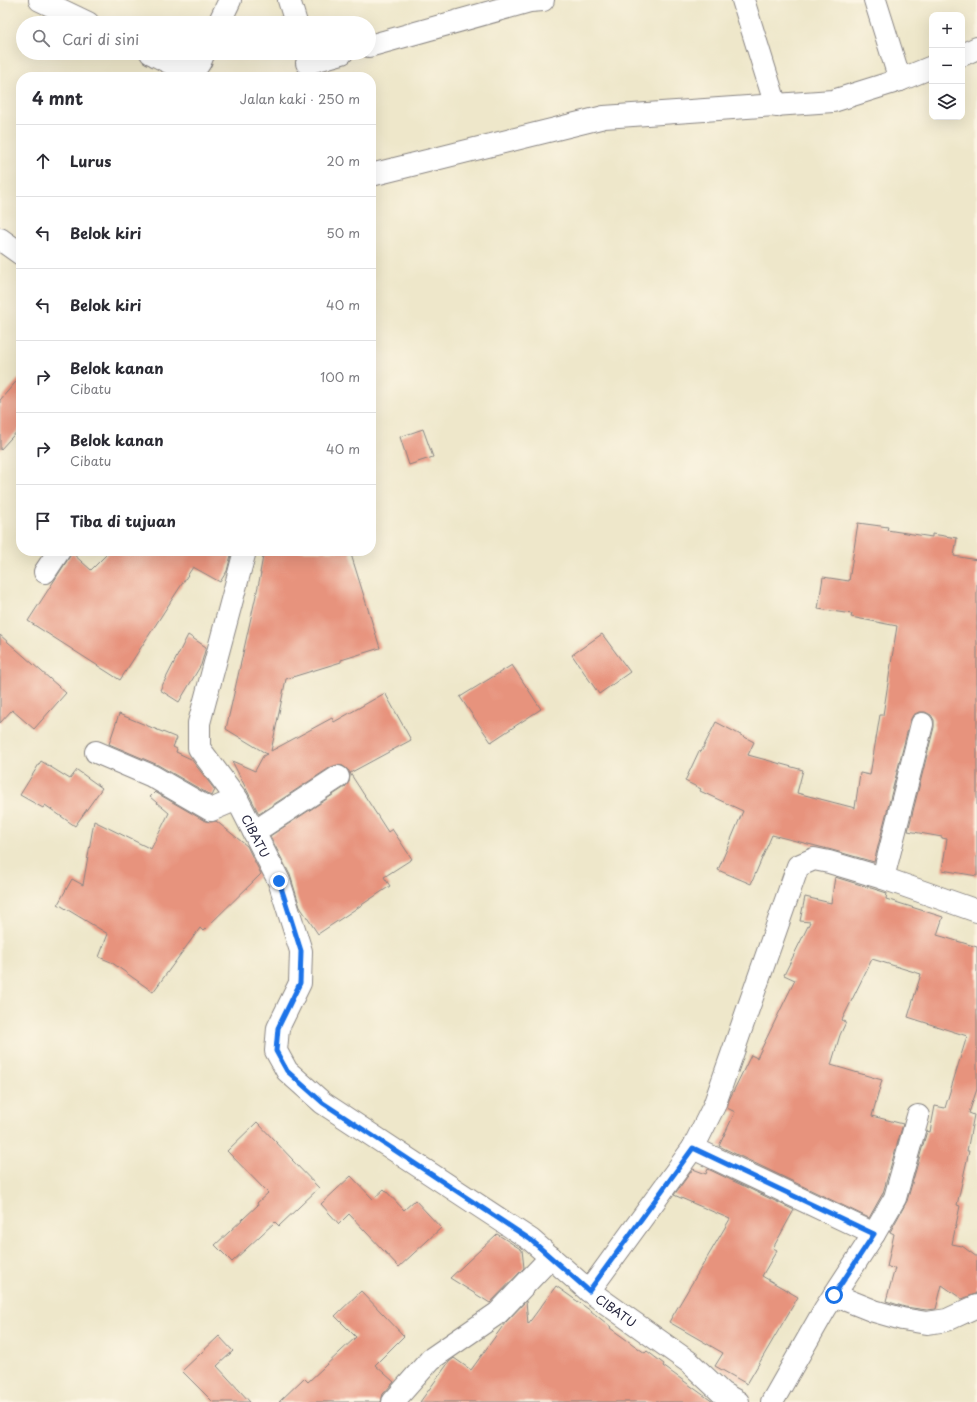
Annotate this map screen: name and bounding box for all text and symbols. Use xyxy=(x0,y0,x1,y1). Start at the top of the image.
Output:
map controls xyxy=(929,12,965,120)
button: + xyxy=(929,12,965,48)
search box xyxy=(16,16,376,60)
icon: search xyxy=(30,27,52,49)
text: Cari di sini xyxy=(62,27,139,50)
button: − xyxy=(929,48,965,84)
button: layers xyxy=(929,84,965,120)
text: 4 mnt xyxy=(32,85,83,111)
text: Jalan kaki · 250 m xyxy=(240,89,360,108)
text: Lurus xyxy=(70,149,111,172)
icon: ahead xyxy=(32,150,54,172)
text: 20 m xyxy=(326,151,360,170)
text: Belok kiri xyxy=(70,221,141,244)
icon: left xyxy=(32,222,54,244)
text: 50 m xyxy=(326,223,360,242)
text: Belok kiri xyxy=(70,293,141,316)
icon: left xyxy=(32,294,54,316)
text: 40 m xyxy=(326,295,360,314)
text: Belok kanan xyxy=(70,356,164,379)
icon: right xyxy=(32,366,54,388)
text: 100 m xyxy=(320,367,360,386)
text: Cibatu xyxy=(70,379,111,398)
text: Belok kanan xyxy=(70,428,164,451)
icon: right xyxy=(32,438,54,460)
text: 40 m xyxy=(326,439,360,458)
text: Cibatu xyxy=(70,451,111,470)
text: Tiba di tujuan xyxy=(70,509,176,532)
icon: arrive xyxy=(32,510,54,532)
street label: CIBATU xyxy=(237,811,274,861)
route end xyxy=(270,872,288,890)
route start xyxy=(825,1286,843,1304)
street label: CIBATU xyxy=(592,1290,640,1331)

